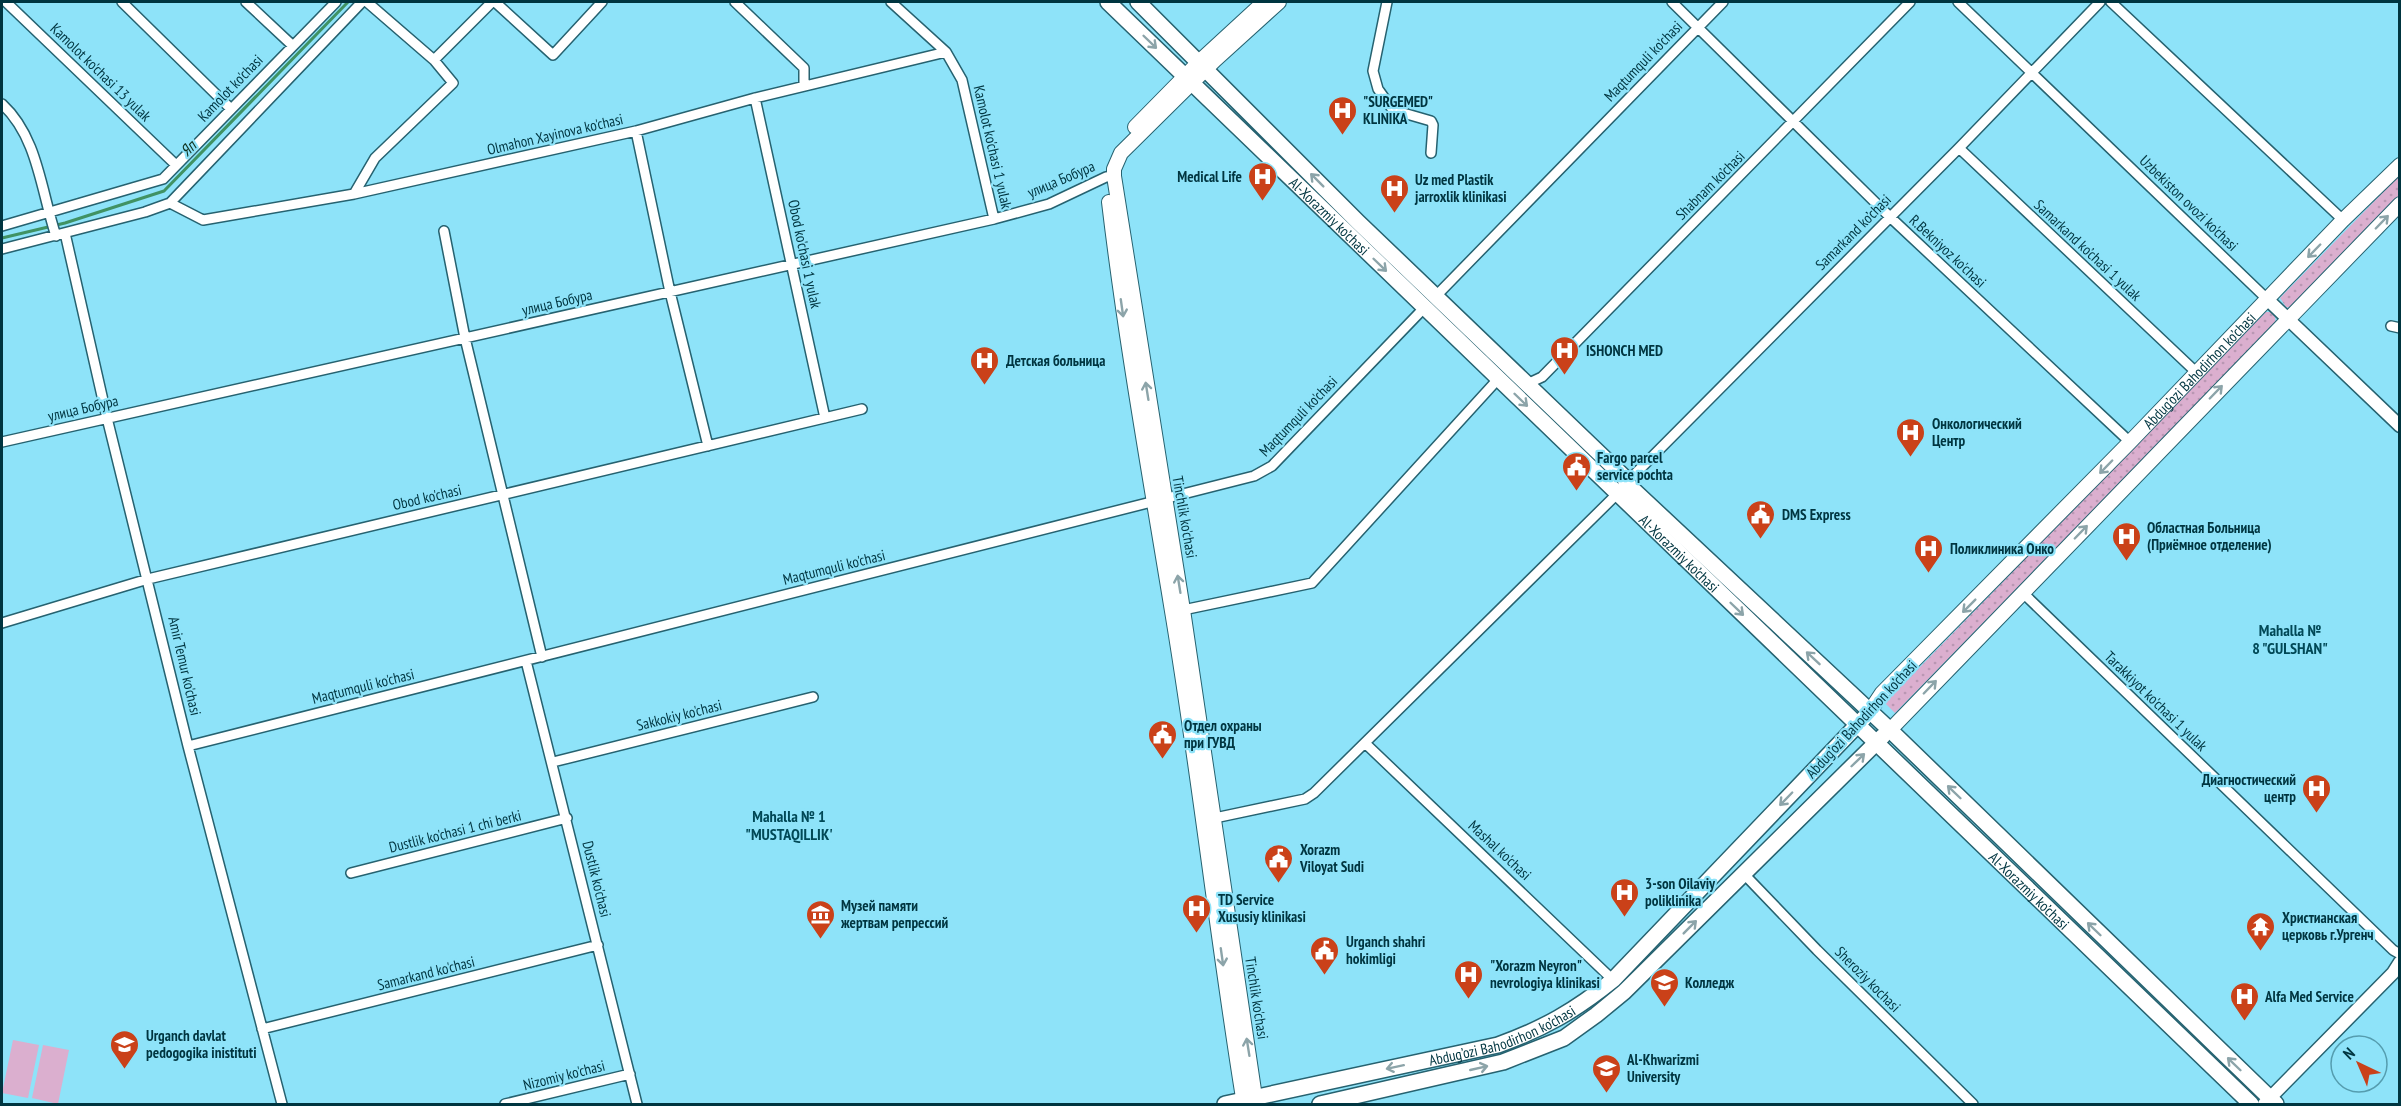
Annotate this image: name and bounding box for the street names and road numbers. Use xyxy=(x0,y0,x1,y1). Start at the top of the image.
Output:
street label: Maqtumquli ko'chasi xyxy=(1600,17,1686,105)
street label: Kamolot ko'chasi 13 yulak xyxy=(47,19,156,125)
street label: Kamolot ko'chasi xyxy=(193,51,267,125)
street label: Kamolot ko'chasi 1 yulak xyxy=(970,83,1017,211)
street label: Olmahon Xayinova ko'chasi xyxy=(485,109,625,159)
street label: Shabnam ko’chasi xyxy=(1671,146,1749,224)
street label: Uzbekiston ovozi ko'chasi xyxy=(2136,151,2242,255)
street label: улица Бобура xyxy=(1024,156,1098,202)
street label: Al-Xorazmiy ko’chasi xyxy=(1286,173,1374,259)
street label: Samarkand ko’chasi xyxy=(1811,190,1895,274)
street label: Samarkand ko’chasi 1 yulak xyxy=(2030,195,2146,305)
street label: Obod ko'chasi 1 yulak xyxy=(784,198,826,310)
street label: R.Bekniyoz ko'chasi xyxy=(1906,211,1990,291)
street label: улица Бобура xyxy=(520,285,594,319)
street label: Abdug’ozi Bahodirhon ko’chasi xyxy=(2139,308,2259,432)
street label: Maqtumquli ko'chasi xyxy=(1255,372,1341,460)
street label: улица Бобура xyxy=(46,391,120,425)
street label: Tinchlik ko'chasi xyxy=(1168,474,1202,560)
street label: Obod ko'chasi xyxy=(391,480,463,514)
street label: Al-Xorazmiy ko’chasi xyxy=(1636,510,1724,596)
street label: Maqtumquli ko'chasi xyxy=(781,545,887,589)
street label: Amir Temur ko'chasi xyxy=(164,615,206,717)
street label: Tarakkiyot ko'chasi 1 yulak xyxy=(2101,647,2211,755)
street label: Abdug’ozi Bahodirhon ko’chasi xyxy=(1801,656,1921,782)
street label: Maqtumquli ko'chasi xyxy=(310,664,416,708)
street label: Sakkokiy ko'chasi xyxy=(634,695,724,735)
street label: Dustlik ko'chasi 1 chi berki xyxy=(387,805,523,857)
street label: Mashal ko'chasi xyxy=(1465,816,1535,884)
street label: Dustlik ko'chasi xyxy=(578,839,616,919)
street label: Al-Xorazmiy ko’chasi xyxy=(1985,847,2074,933)
street label: Sheroziy kochasi xyxy=(1831,942,1905,1016)
street label: Samarkand ko'chasi xyxy=(375,952,477,994)
street label: Tinchlik ko'chasi xyxy=(1241,955,1273,1041)
street label: Abdug’ozi Bahodirhon ko’chasi xyxy=(1427,1001,1579,1069)
street label: Nizomiy ko'chasi xyxy=(521,1056,607,1094)

